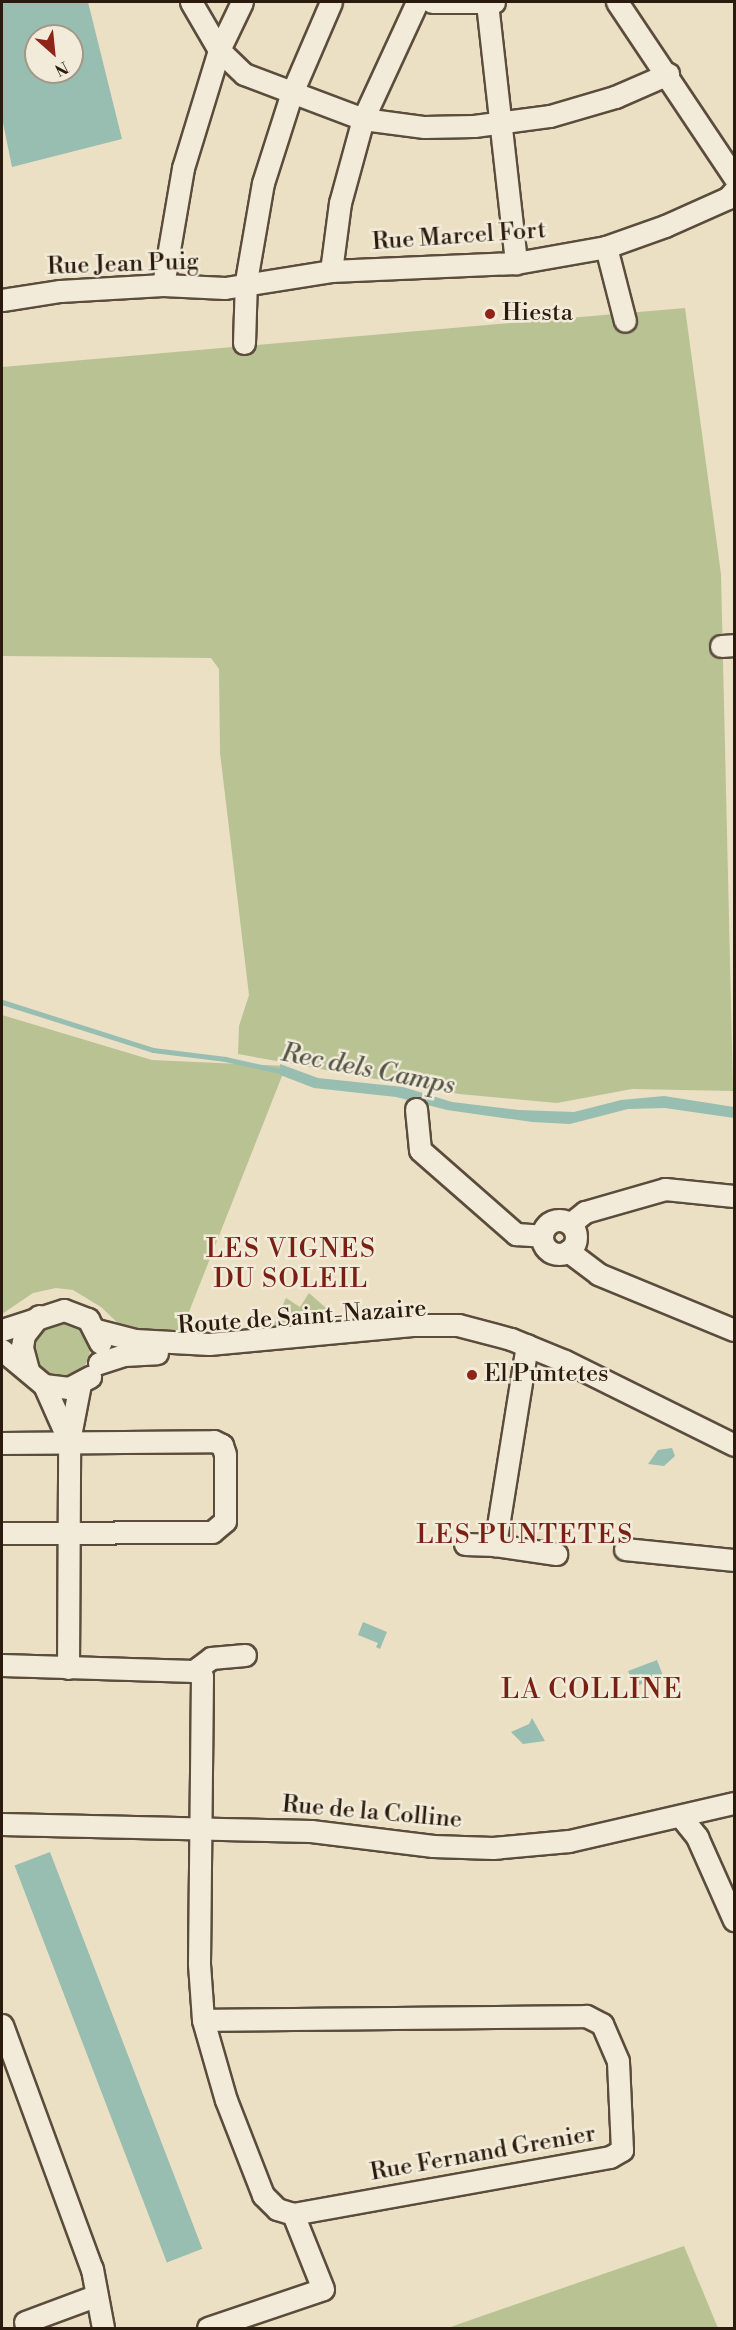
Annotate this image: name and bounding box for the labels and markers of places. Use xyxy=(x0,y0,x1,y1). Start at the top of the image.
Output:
place label: Hiesta xyxy=(502,300,573,328)
marker: Hiesta xyxy=(483,307,497,321)
place label: El Puntetes xyxy=(484,1361,609,1389)
marker: El Puntetes xyxy=(465,1368,479,1382)

